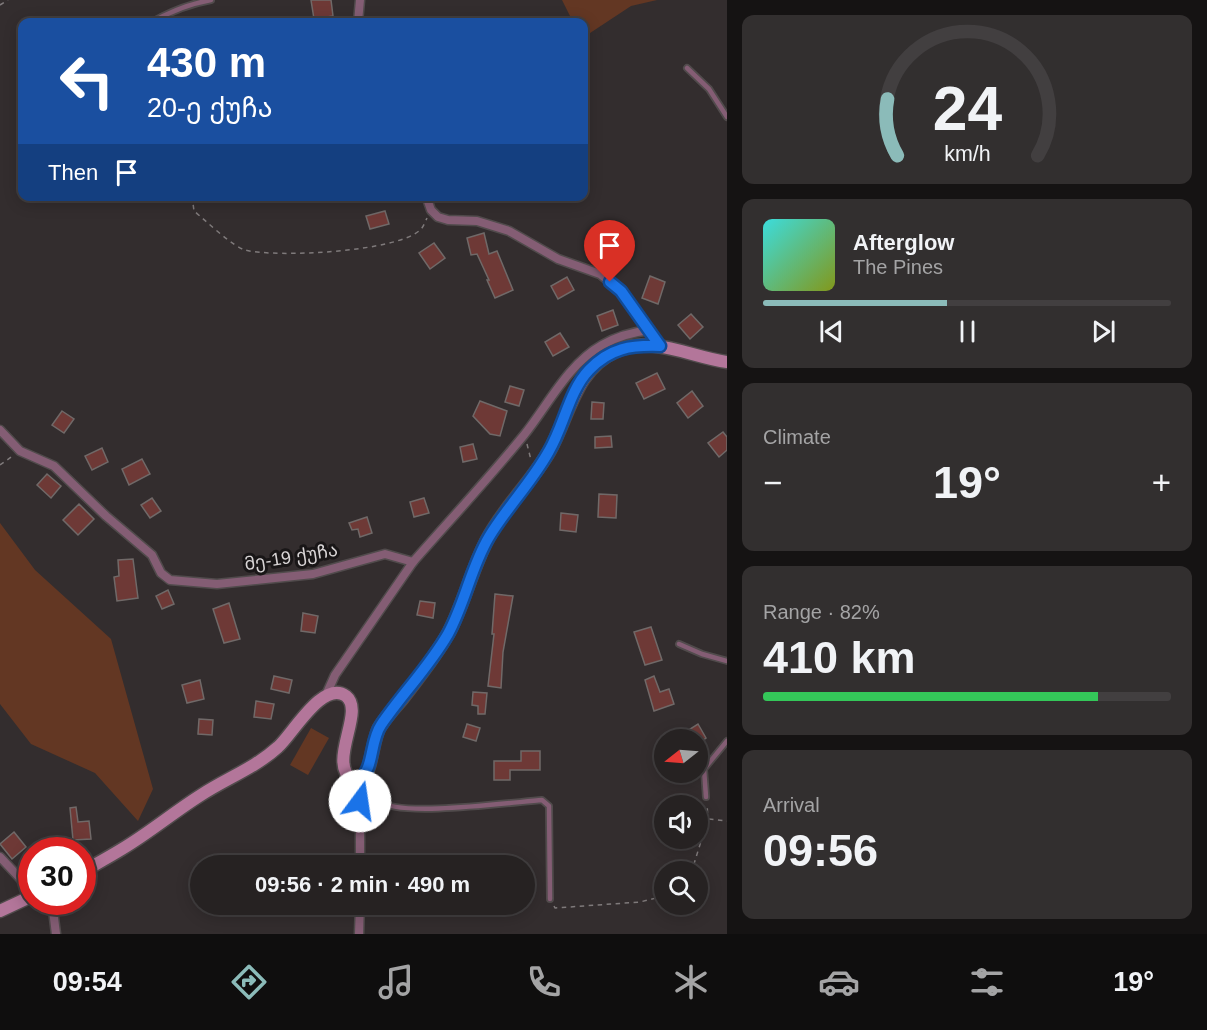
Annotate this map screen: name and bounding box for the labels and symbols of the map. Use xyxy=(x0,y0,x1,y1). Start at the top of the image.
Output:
pin xyxy=(584,220,635,282)
street label: მე-19 ქუჩა xyxy=(243,540,339,575)
north arrow xyxy=(654,729,708,783)
position arrow xyxy=(328,769,392,833)
speed limit sign: 30 xyxy=(18,837,96,915)

